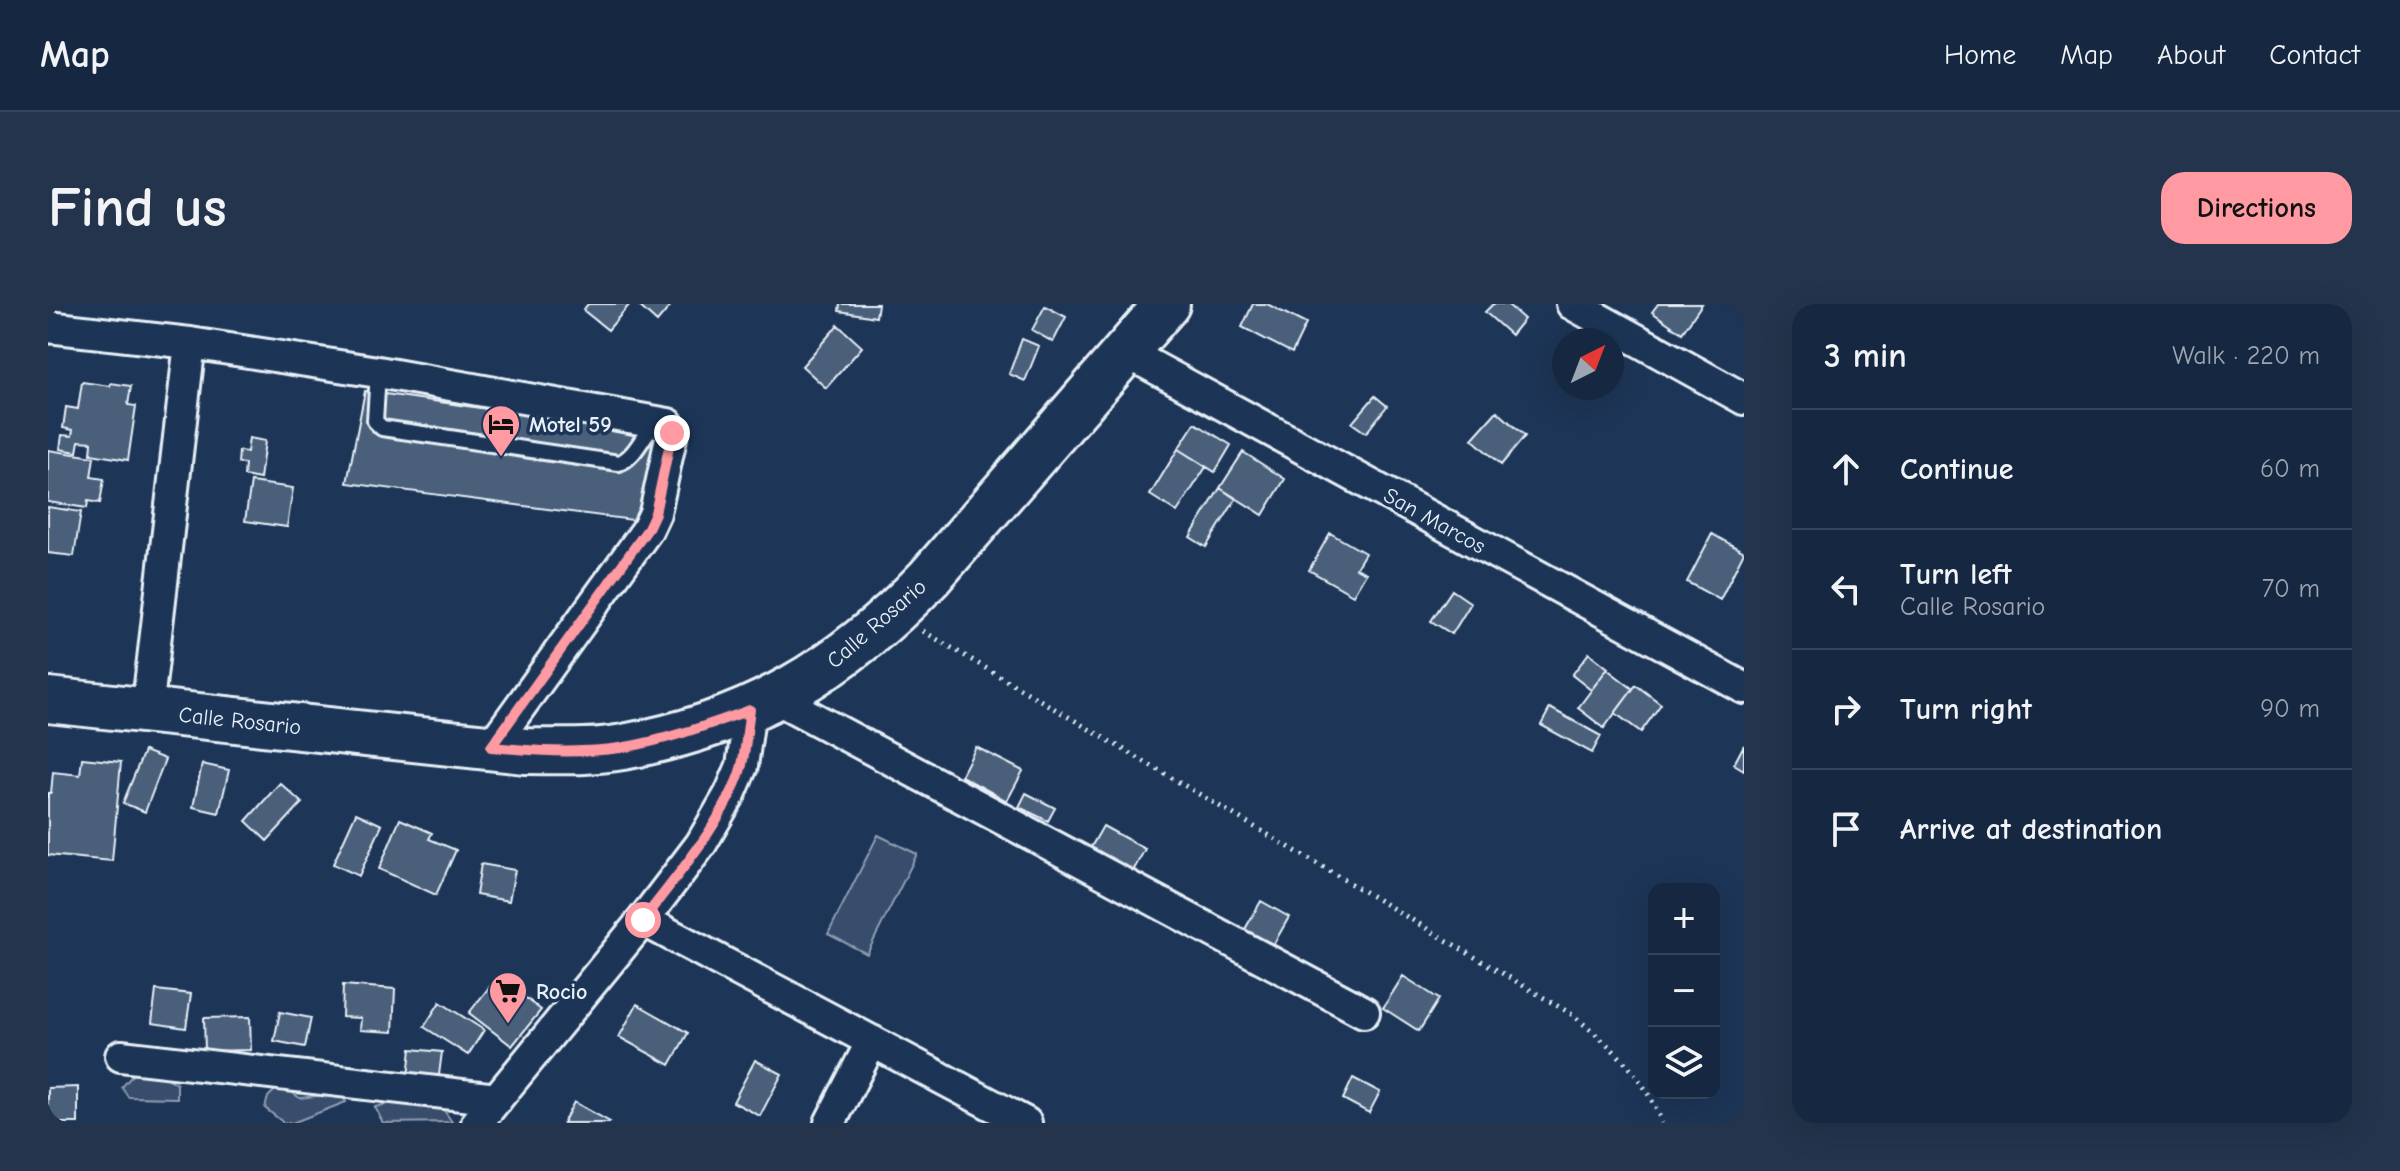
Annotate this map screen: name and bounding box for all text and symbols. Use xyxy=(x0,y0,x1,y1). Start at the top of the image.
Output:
text: Map xyxy=(40,33,110,77)
text: Home xyxy=(1944,39,2016,71)
text: Map xyxy=(2060,39,2113,71)
text: About xyxy=(2157,39,2225,71)
text: Contact xyxy=(2269,39,2360,71)
button: Directions xyxy=(2161,172,2352,244)
text: Find us xyxy=(48,176,227,240)
north arrow xyxy=(1552,328,1624,400)
text: 3 min xyxy=(1824,336,1907,376)
text: Walk · 220 m xyxy=(2172,341,2320,371)
hotel icon: Motel 59 xyxy=(480,403,522,458)
place label: Motel 59 xyxy=(529,412,612,438)
route end xyxy=(654,415,690,451)
icon: ahead xyxy=(1824,447,1868,491)
text: Continue xyxy=(1900,452,2014,487)
text: 60 m xyxy=(2260,454,2320,484)
street label: San Marcos xyxy=(1379,482,1490,559)
text: Turn left xyxy=(1900,557,2012,592)
icon: left xyxy=(1824,567,1868,611)
street label: Calle Rosario xyxy=(822,574,932,674)
text: 70 m xyxy=(2262,574,2320,604)
text: Calle Rosario xyxy=(1900,592,2045,622)
icon: right xyxy=(1824,687,1868,731)
text: Turn right xyxy=(1900,692,2032,727)
text: 90 m xyxy=(2260,694,2320,724)
street label: Calle Rosario xyxy=(177,702,302,740)
icon: arrive xyxy=(1824,807,1868,851)
text: Arrive at destination xyxy=(1900,812,2162,847)
map controls xyxy=(1648,883,1720,1099)
button: + xyxy=(1648,883,1720,955)
route start xyxy=(625,902,661,938)
button: − xyxy=(1648,955,1720,1027)
supermarket icon: Rocio xyxy=(487,970,529,1025)
place label: Rocio xyxy=(536,979,587,1005)
button: layers xyxy=(1648,1027,1720,1099)

